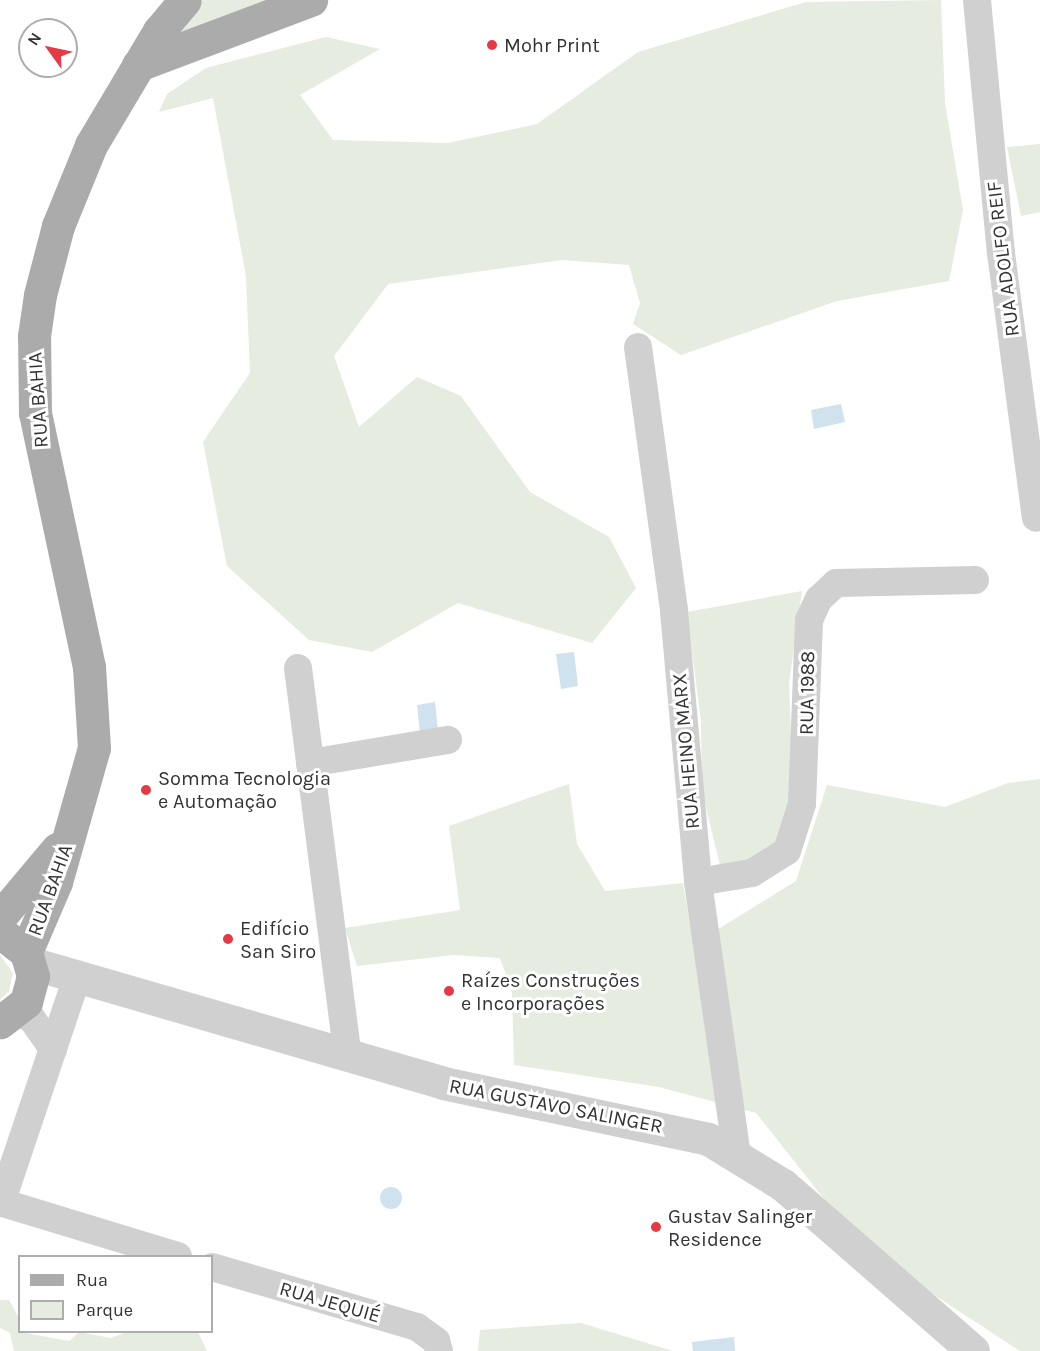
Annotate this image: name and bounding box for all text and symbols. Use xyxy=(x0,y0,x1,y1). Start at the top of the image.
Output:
north arrow xyxy=(18,18,78,78)
text: N xyxy=(23,29,45,49)
place label: Mohr Print xyxy=(504,33,600,57)
marker: Mohr Print xyxy=(485,38,499,52)
street label: RUA ADOLFO REIF xyxy=(982,180,1024,338)
street label: RUA BAHIA xyxy=(23,351,53,449)
street label: RUA 1988 xyxy=(794,651,820,735)
street label: RUA HEINO MARX xyxy=(667,672,705,830)
place label: Somma Tecnologia e Automação xyxy=(158,766,331,813)
marker: Somma Tecnologia e Automação xyxy=(139,783,153,797)
street label: RUA BAHIA xyxy=(22,841,78,939)
place label: Edifício San Siro xyxy=(240,916,316,963)
marker: Edifício San Siro xyxy=(221,932,235,946)
place label: Raízes Construções e Incorporações xyxy=(461,968,640,1015)
marker: Raízes Construções e Incorporações xyxy=(442,984,456,998)
street label: RUA GUSTAVO SALINGER xyxy=(447,1074,665,1138)
place label: Gustav Salinger Residence xyxy=(668,1204,812,1251)
marker: Gustav Salinger Residence xyxy=(649,1220,663,1234)
legend xyxy=(18,1255,213,1333)
text: Rua xyxy=(76,1269,108,1291)
street label: RUA JEQUIÉ xyxy=(277,1276,383,1328)
text: Parque xyxy=(76,1299,133,1321)

